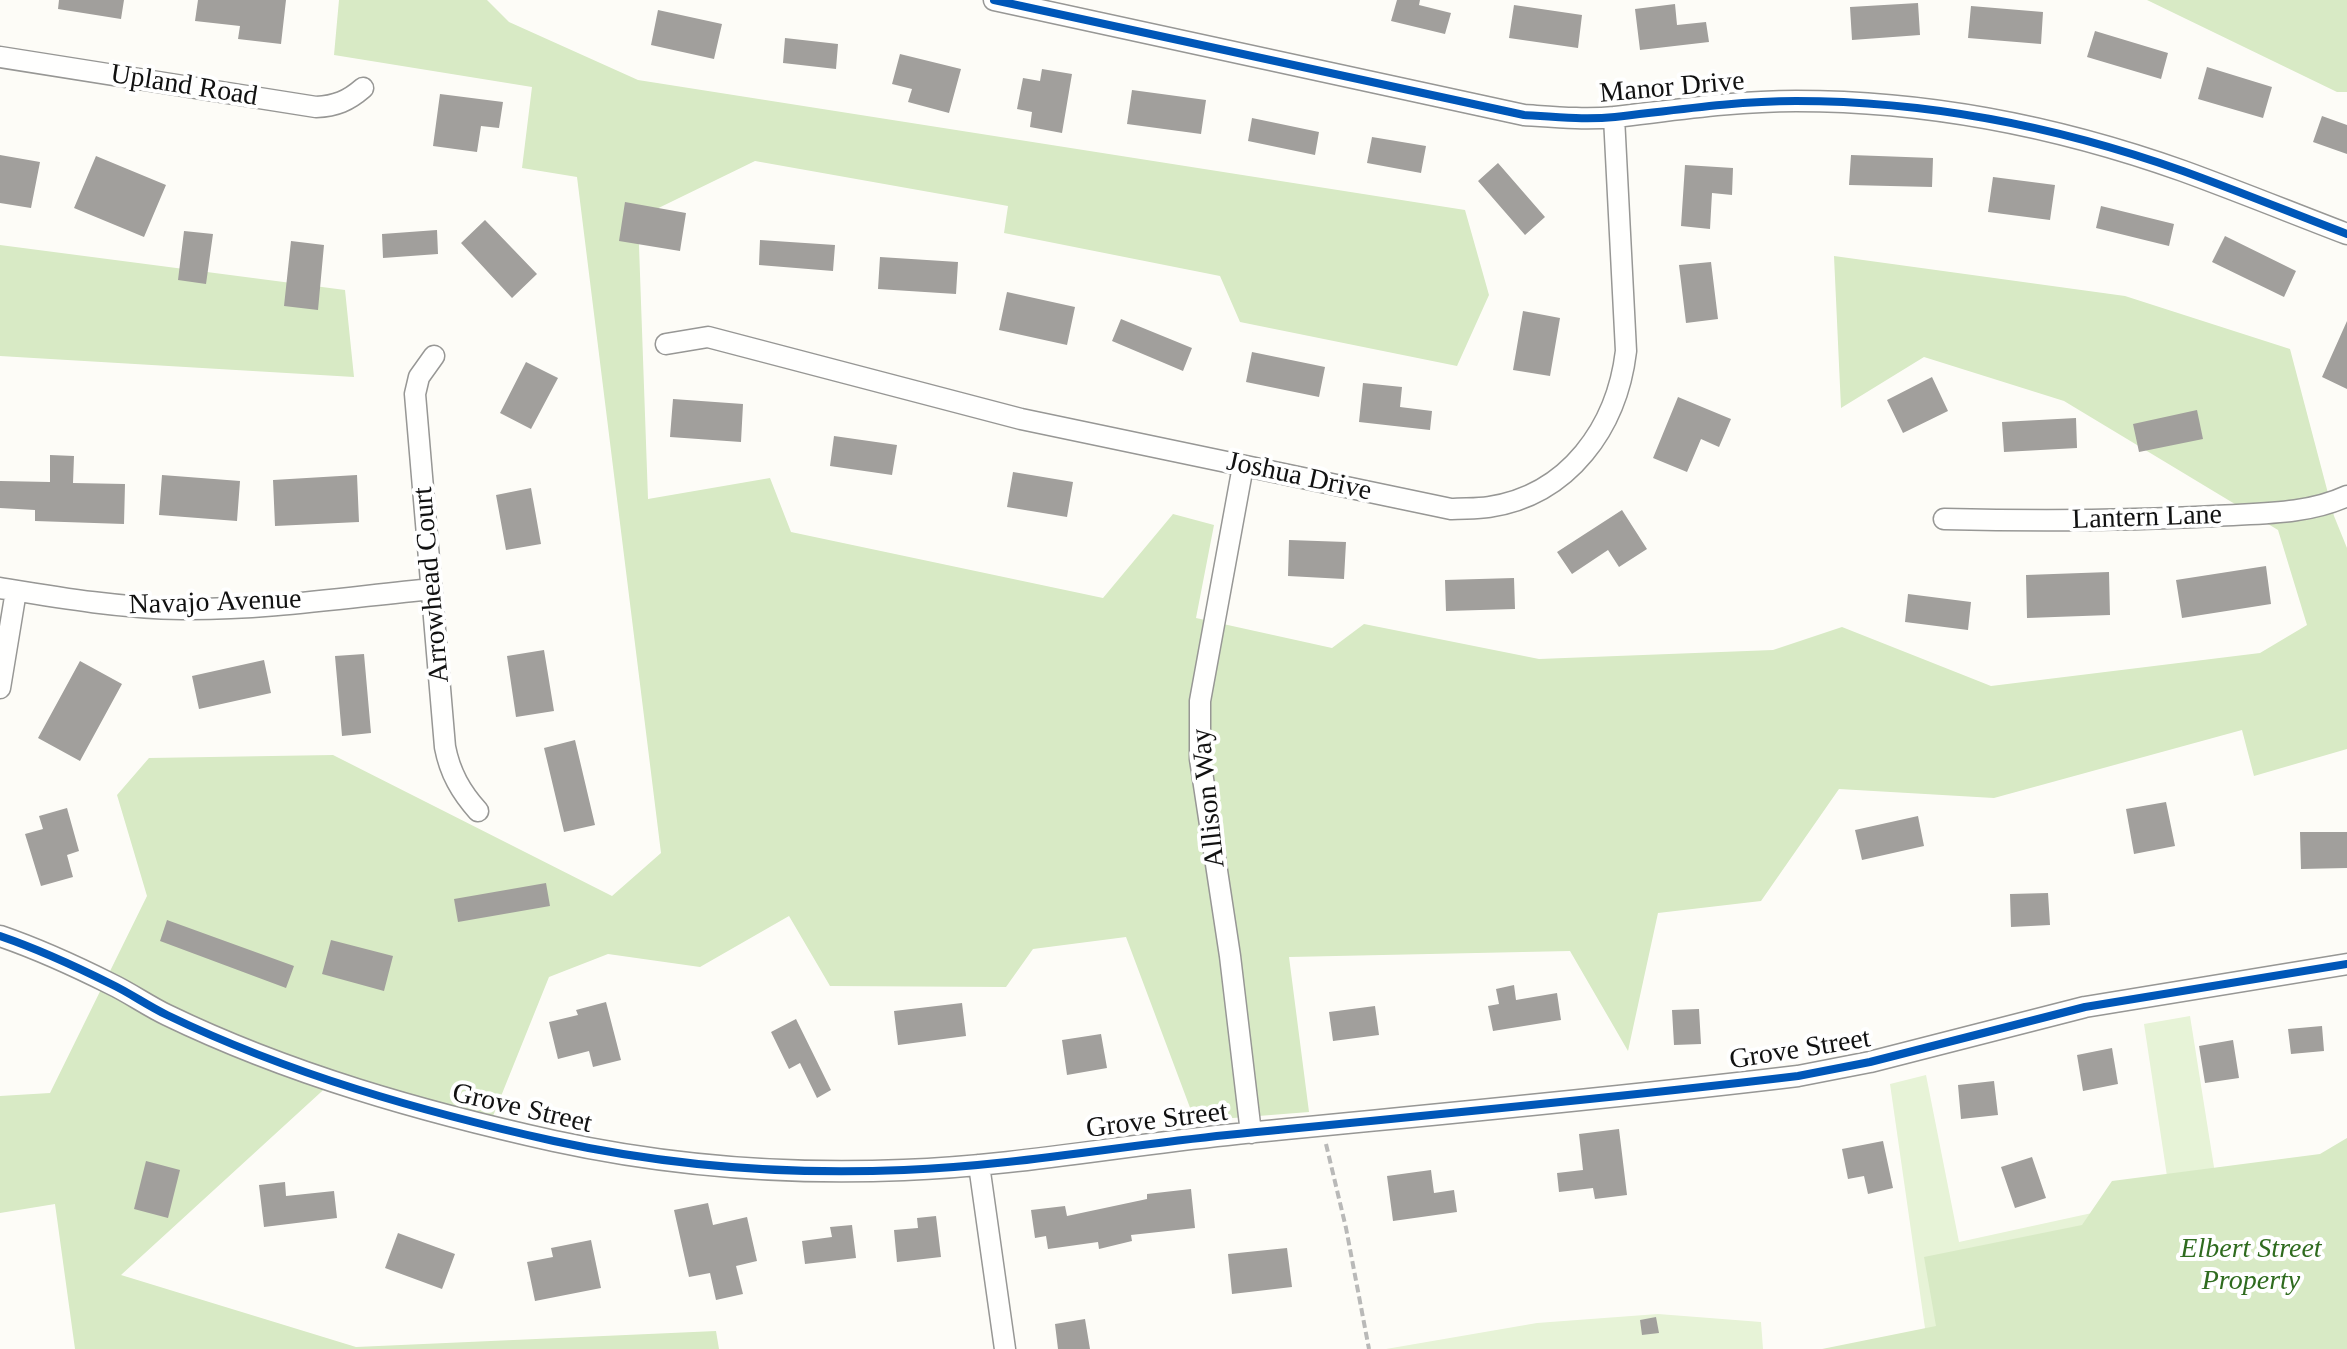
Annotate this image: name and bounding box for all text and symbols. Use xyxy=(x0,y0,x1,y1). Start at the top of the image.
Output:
street label: Upland Road xyxy=(108,58,260,114)
street label: Manor Drive xyxy=(1598,65,1746,111)
street label: Joshua Drive xyxy=(1224,445,1374,509)
street label: Arrowhead Court xyxy=(407,486,457,684)
street label: Lantern Lane xyxy=(2071,499,2223,537)
street label: Navajo Avenue xyxy=(128,583,302,623)
street label: Allison Way xyxy=(1185,727,1233,869)
street label: Grove Street xyxy=(1727,1022,1873,1078)
street label: Grove Street xyxy=(449,1077,595,1141)
street label: Grove Street xyxy=(1084,1096,1230,1146)
park label: Elbert Street Property xyxy=(2180,1233,2322,1299)

